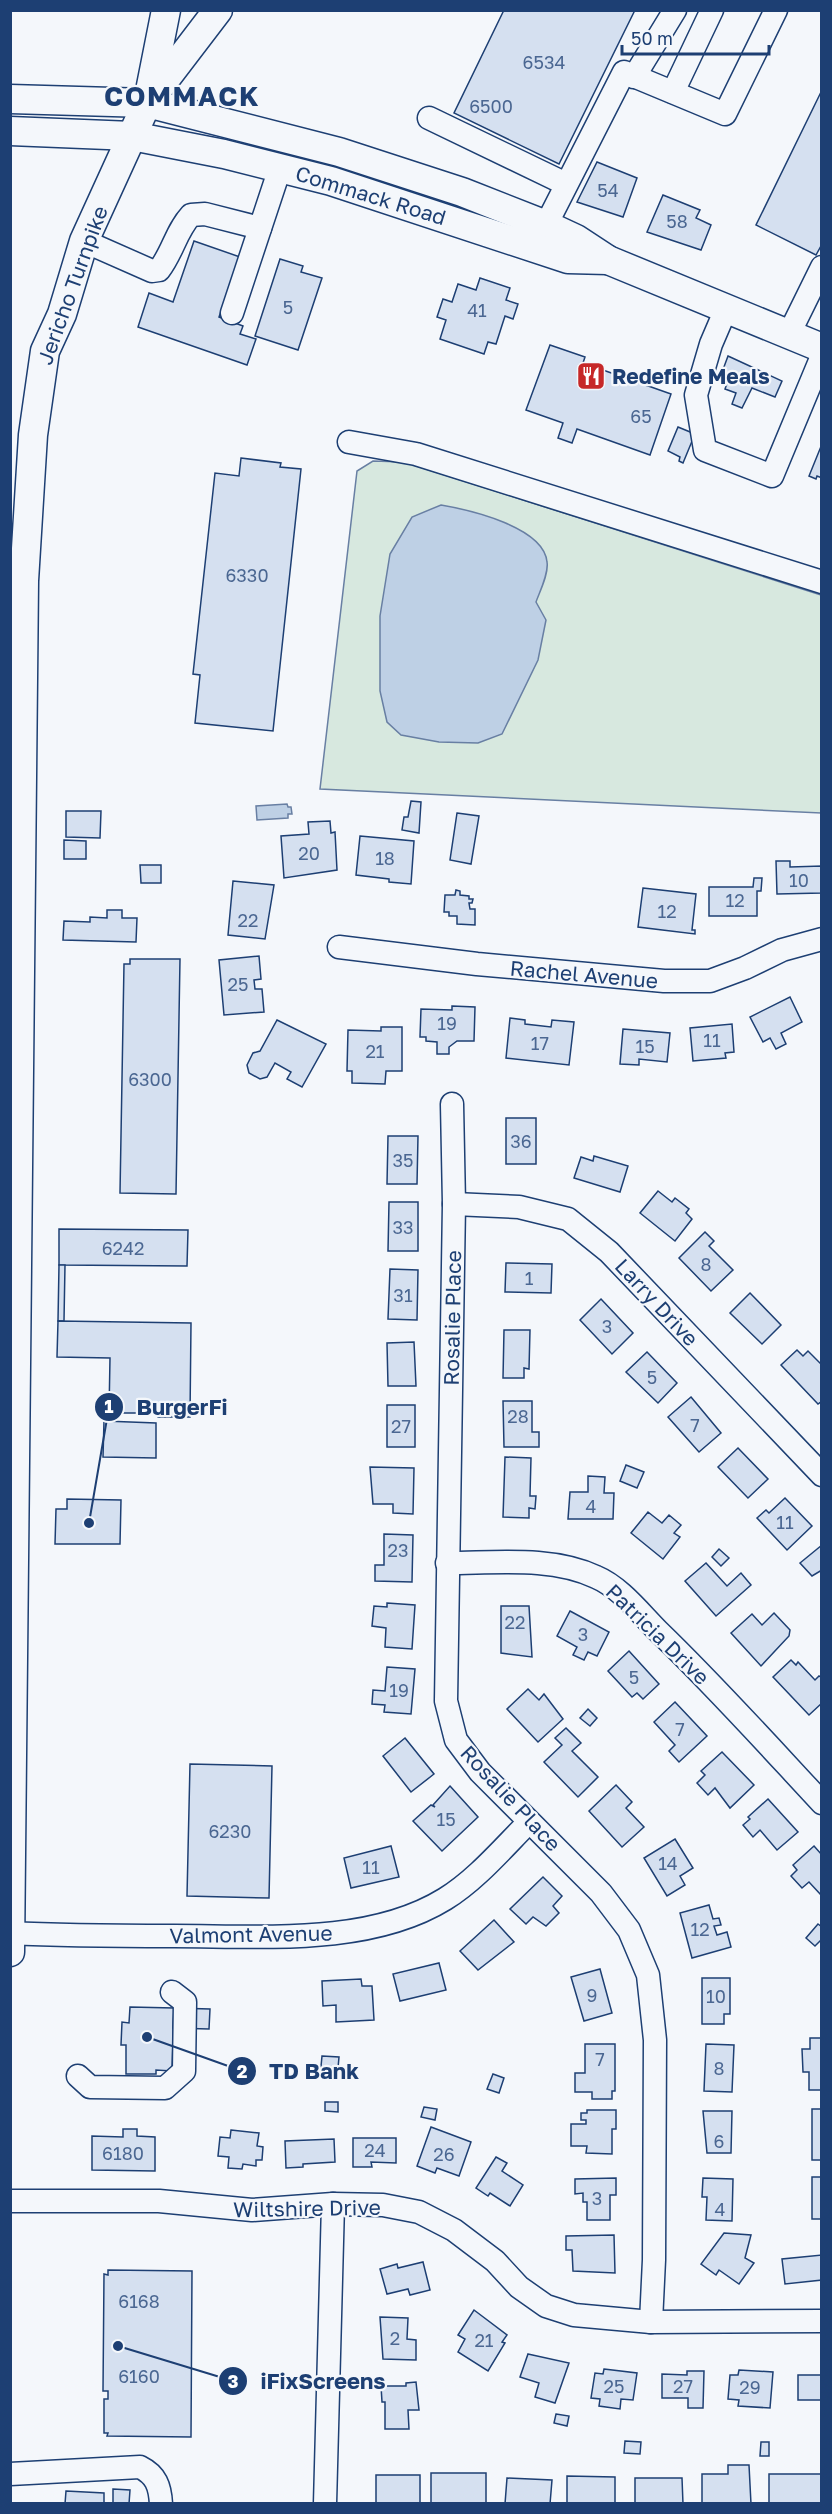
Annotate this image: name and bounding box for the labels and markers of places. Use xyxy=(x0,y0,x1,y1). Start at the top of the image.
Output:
restaurant icon: Redefine Meals xyxy=(575,360,607,392)
place label: Redefine Meals xyxy=(612,363,770,389)
callout: BurgerFi xyxy=(94,1387,239,1427)
callout: TD Bank xyxy=(227,2051,371,2091)
callout: iFixScreens xyxy=(218,2361,397,2401)

